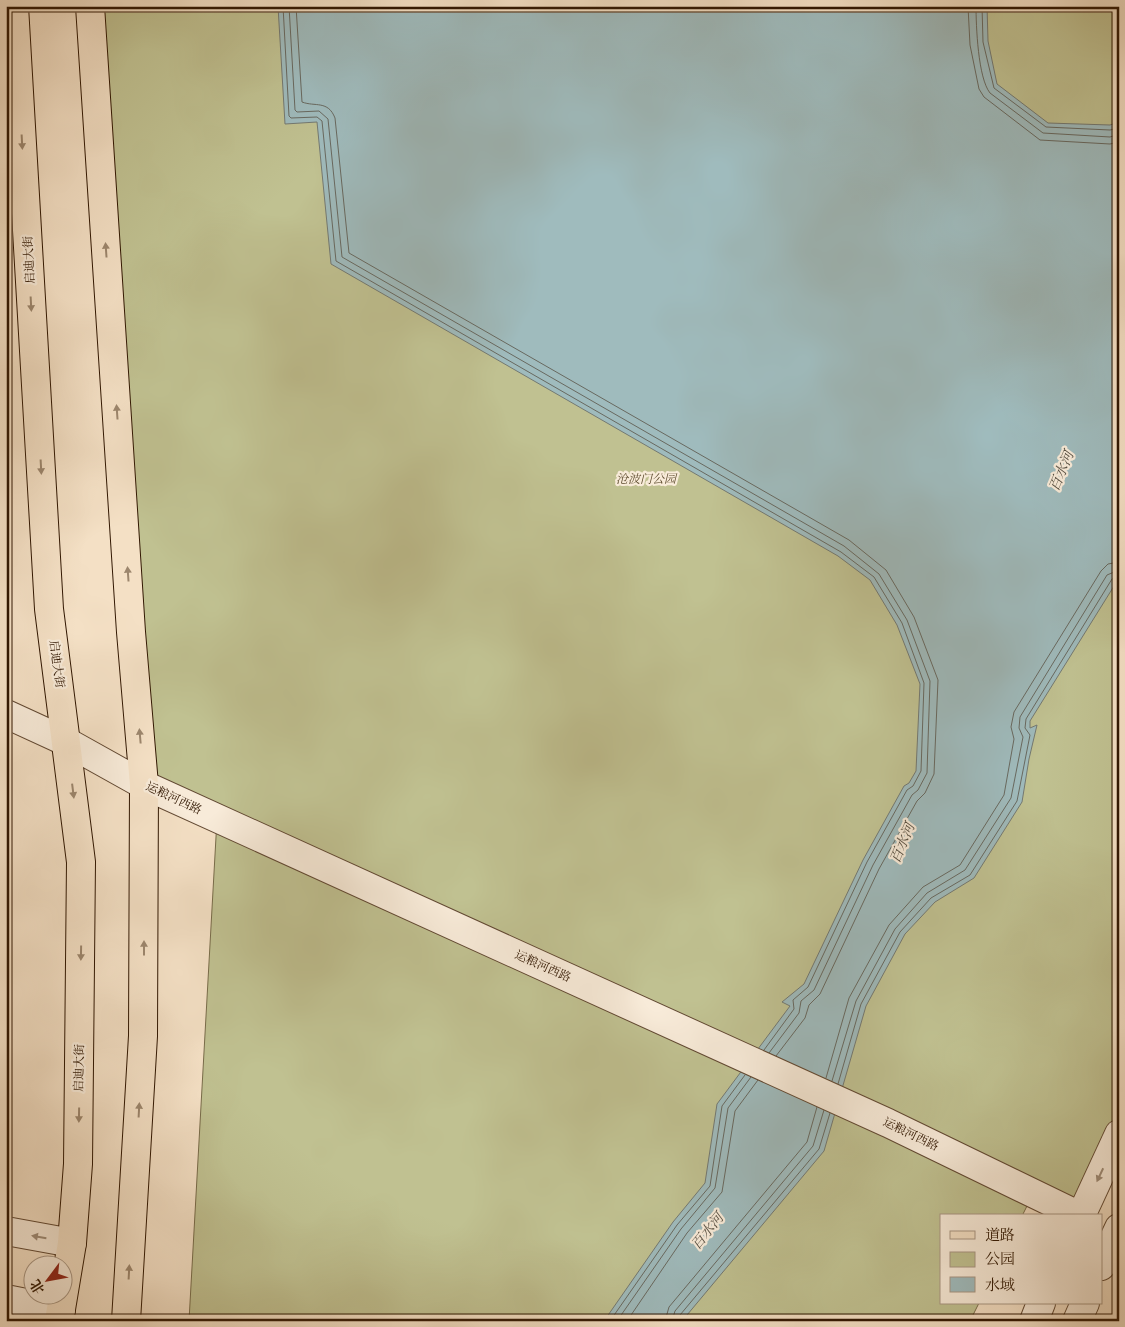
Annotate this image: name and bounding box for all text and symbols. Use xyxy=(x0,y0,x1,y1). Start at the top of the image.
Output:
one-way arrow xyxy=(18,135,26,151)
street label: 启迪大街 xyxy=(20,235,37,284)
one-way arrow xyxy=(102,242,110,258)
one-way arrow xyxy=(28,297,36,313)
one-way arrow xyxy=(113,404,121,420)
water label: 百水河 xyxy=(1045,445,1079,494)
one-way arrow xyxy=(37,459,45,475)
park label: 沧波门公园 xyxy=(616,471,678,486)
one-way arrow xyxy=(123,566,131,582)
street label: 启迪大街 xyxy=(47,639,68,690)
one-way arrow xyxy=(136,728,144,744)
street label: 运粮河西路 xyxy=(144,778,205,817)
one-way arrow xyxy=(69,783,77,799)
water label: 百水河 xyxy=(886,817,920,866)
one-way arrow xyxy=(140,939,148,955)
one-way arrow xyxy=(76,945,84,961)
street label: 运粮河西路 xyxy=(513,946,574,985)
street label: 启迪大街 xyxy=(71,1043,86,1092)
one-way arrow xyxy=(135,1102,143,1118)
one-way arrow xyxy=(75,1107,83,1123)
street label: 运粮河西路 xyxy=(881,1114,941,1153)
one-way arrow xyxy=(1095,1168,1103,1182)
water label: 百水河 xyxy=(687,1207,729,1253)
legend xyxy=(940,1214,1102,1304)
text: 道路 xyxy=(985,1225,1015,1244)
one-way arrow xyxy=(31,1233,47,1241)
text: 公园 xyxy=(985,1249,1015,1268)
north arrow xyxy=(22,1254,72,1304)
one-way arrow xyxy=(126,1264,134,1280)
text: 水域 xyxy=(985,1275,1015,1294)
text: 北 xyxy=(26,1276,48,1298)

